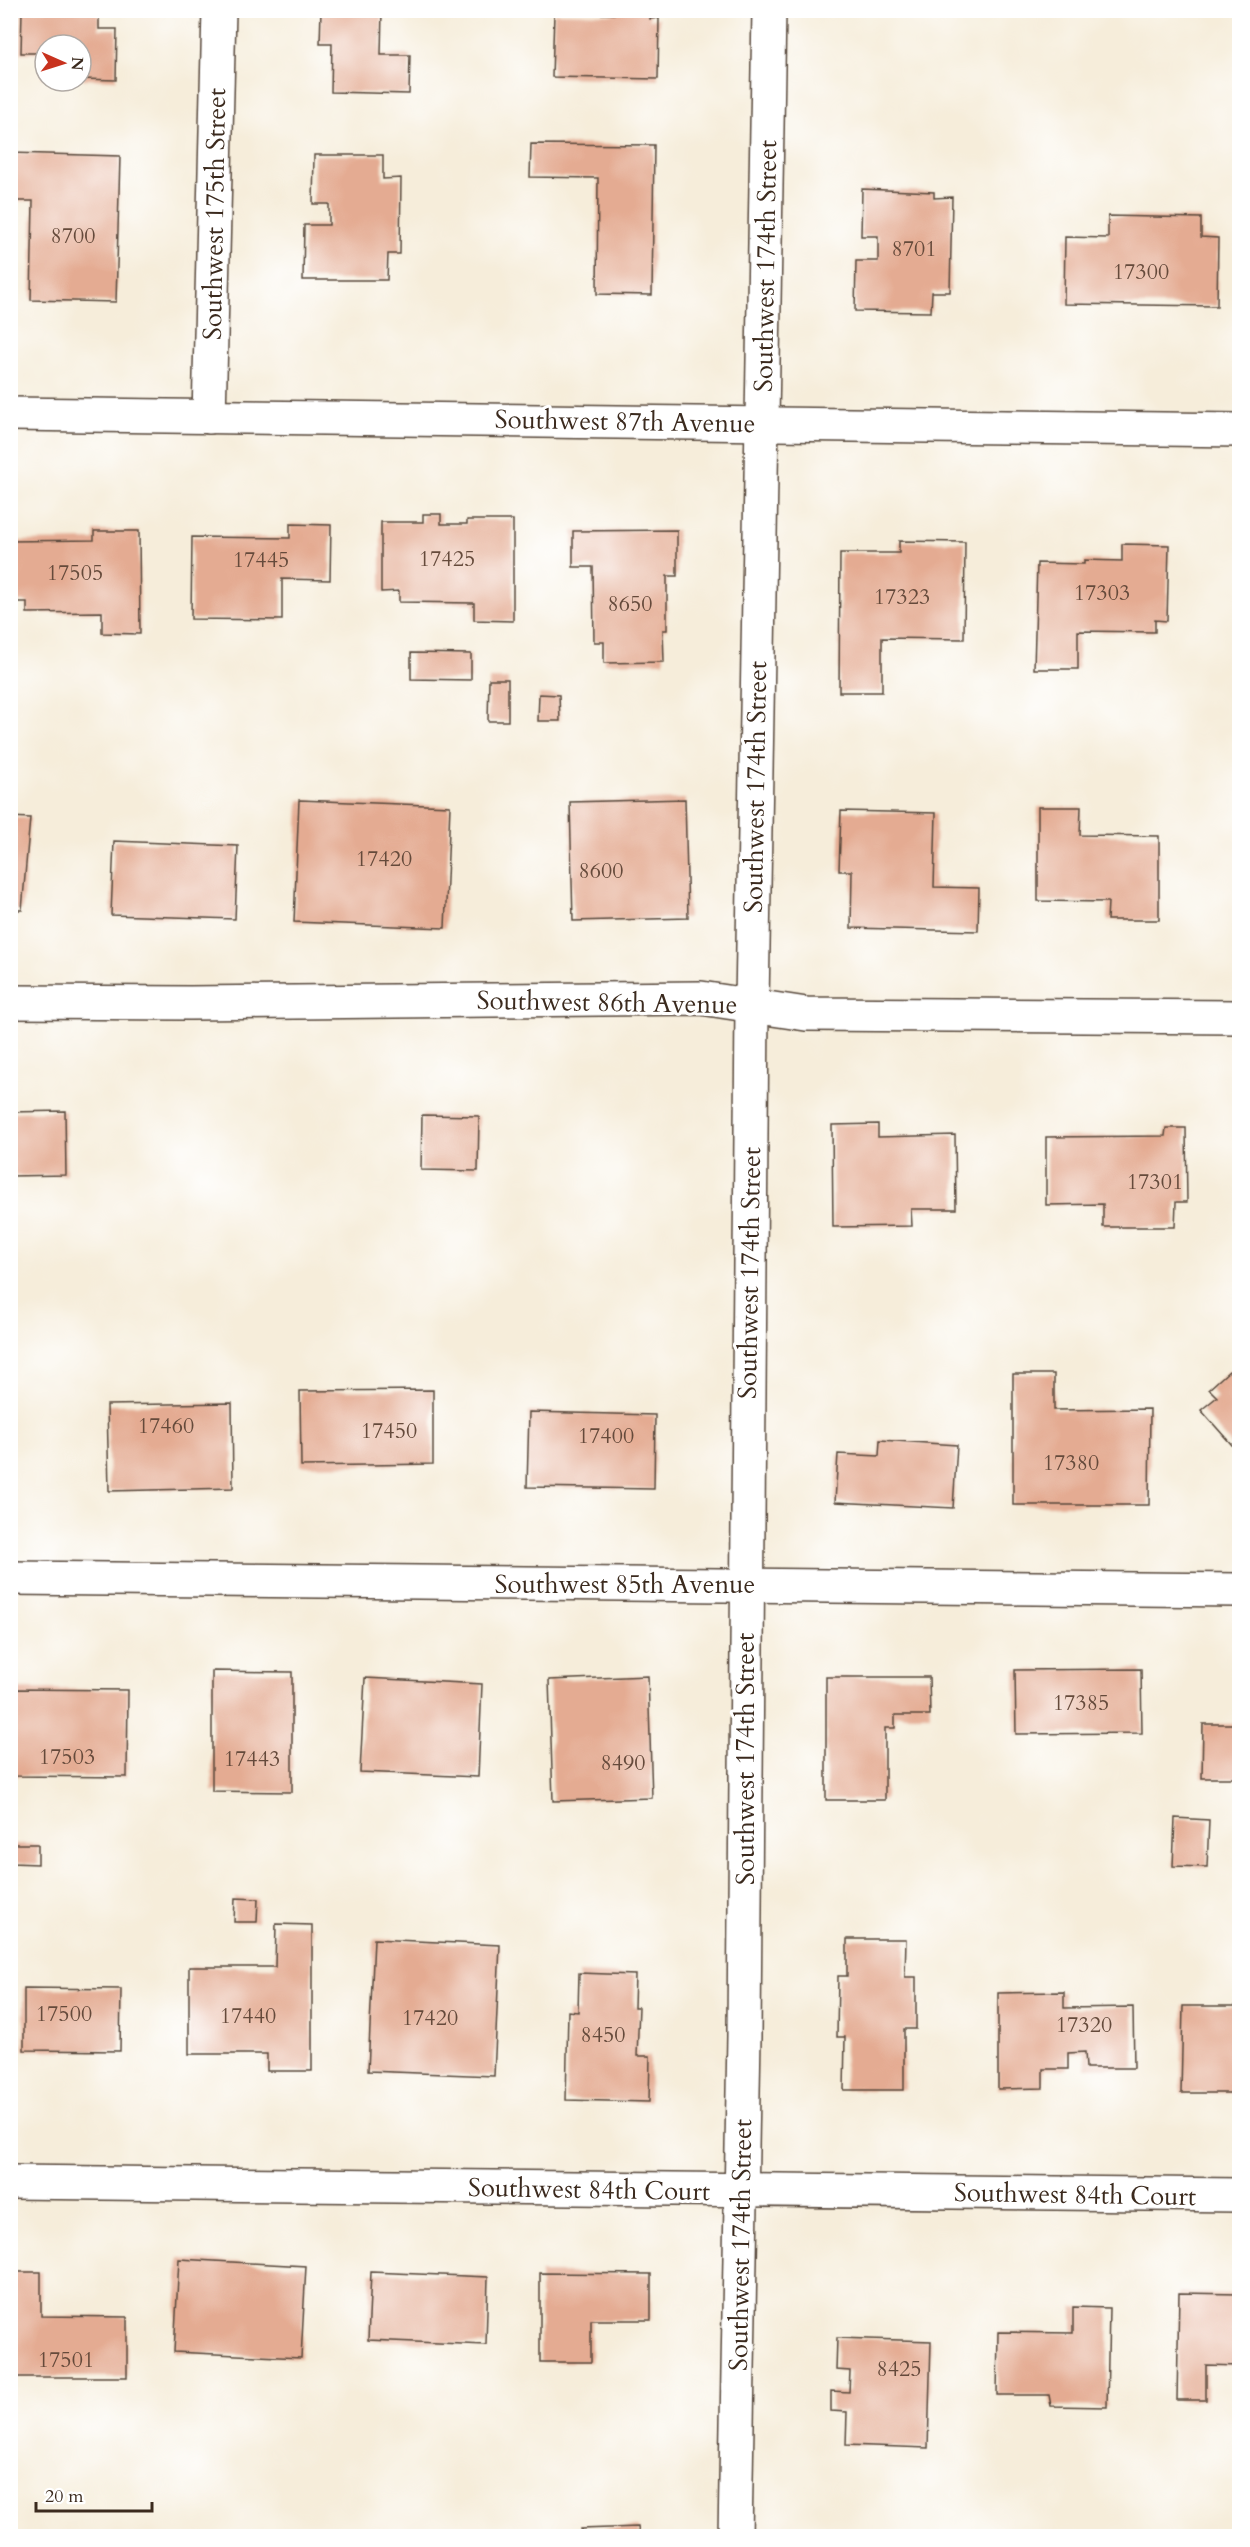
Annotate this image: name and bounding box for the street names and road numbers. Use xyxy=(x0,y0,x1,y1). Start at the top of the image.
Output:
street label: Southwest 175th Street xyxy=(195,88,234,340)
street label: Southwest 174th Street xyxy=(746,140,785,392)
street label: Southwest 87th Avenue xyxy=(494,402,756,441)
street label: Southwest 174th Street xyxy=(736,661,775,913)
street label: Southwest 86th Avenue xyxy=(476,983,738,1022)
street label: Southwest 174th Street xyxy=(730,1147,769,1399)
street label: Southwest 85th Avenue xyxy=(495,1567,755,1602)
street label: Southwest 174th Street xyxy=(728,1633,763,1885)
street label: Southwest 174th Street xyxy=(721,2119,760,2371)
street label: Southwest 84th Court xyxy=(468,2170,710,2209)
street label: Southwest 84th Court xyxy=(954,2175,1196,2214)

